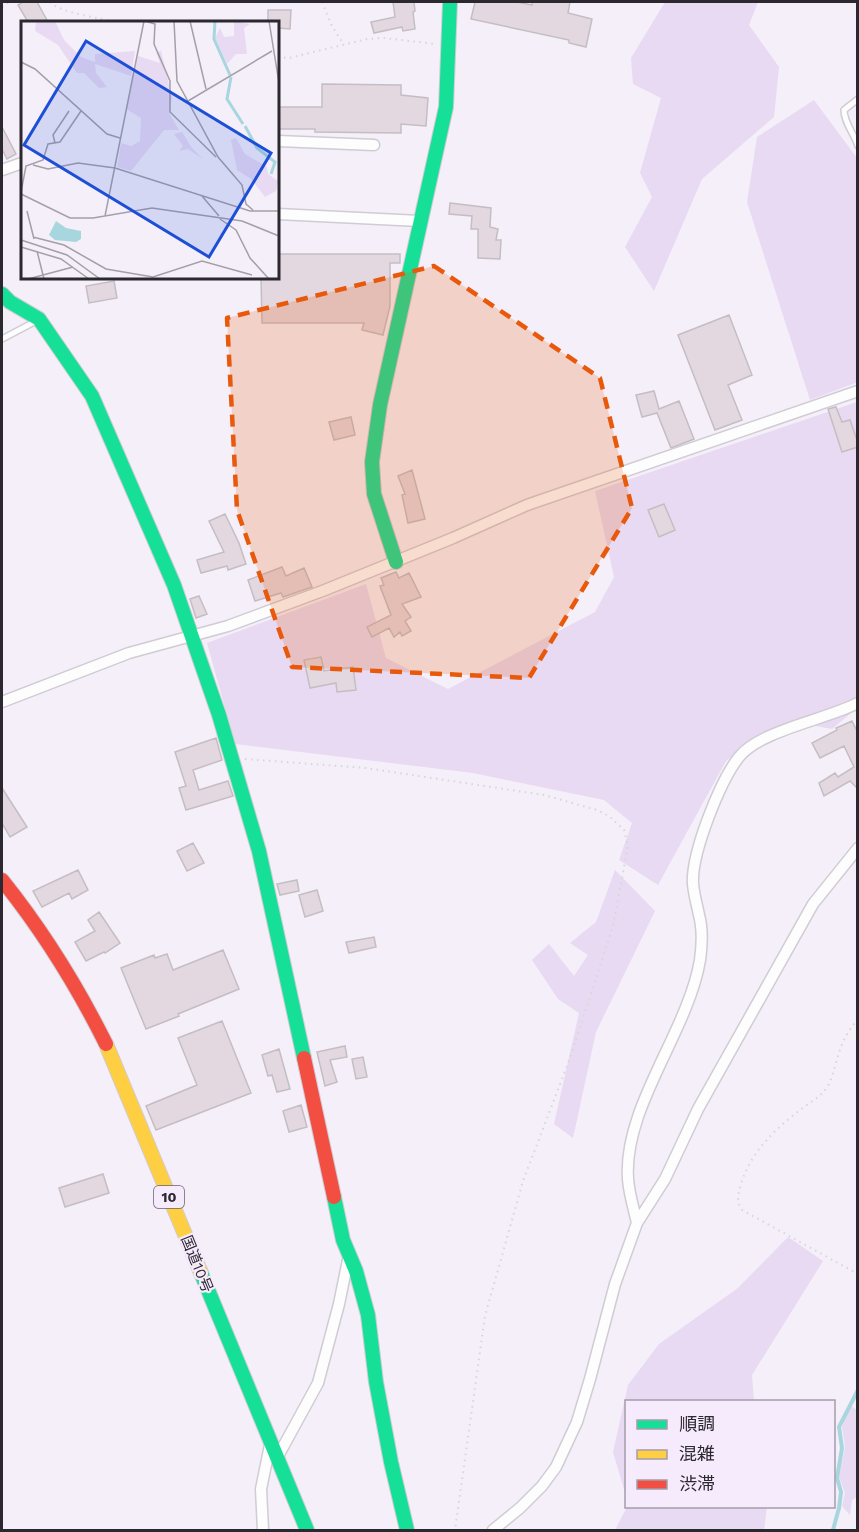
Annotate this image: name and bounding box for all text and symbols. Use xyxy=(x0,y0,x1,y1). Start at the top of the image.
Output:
inset map xyxy=(21,21,279,279)
road number: 10 xyxy=(154,1186,184,1208)
street label: 国道10号 xyxy=(177,1233,217,1295)
legend xyxy=(625,1400,835,1508)
text: 順調 xyxy=(679,1413,715,1434)
text: 混雑 xyxy=(679,1443,715,1464)
text: 渋滞 xyxy=(679,1473,715,1494)

